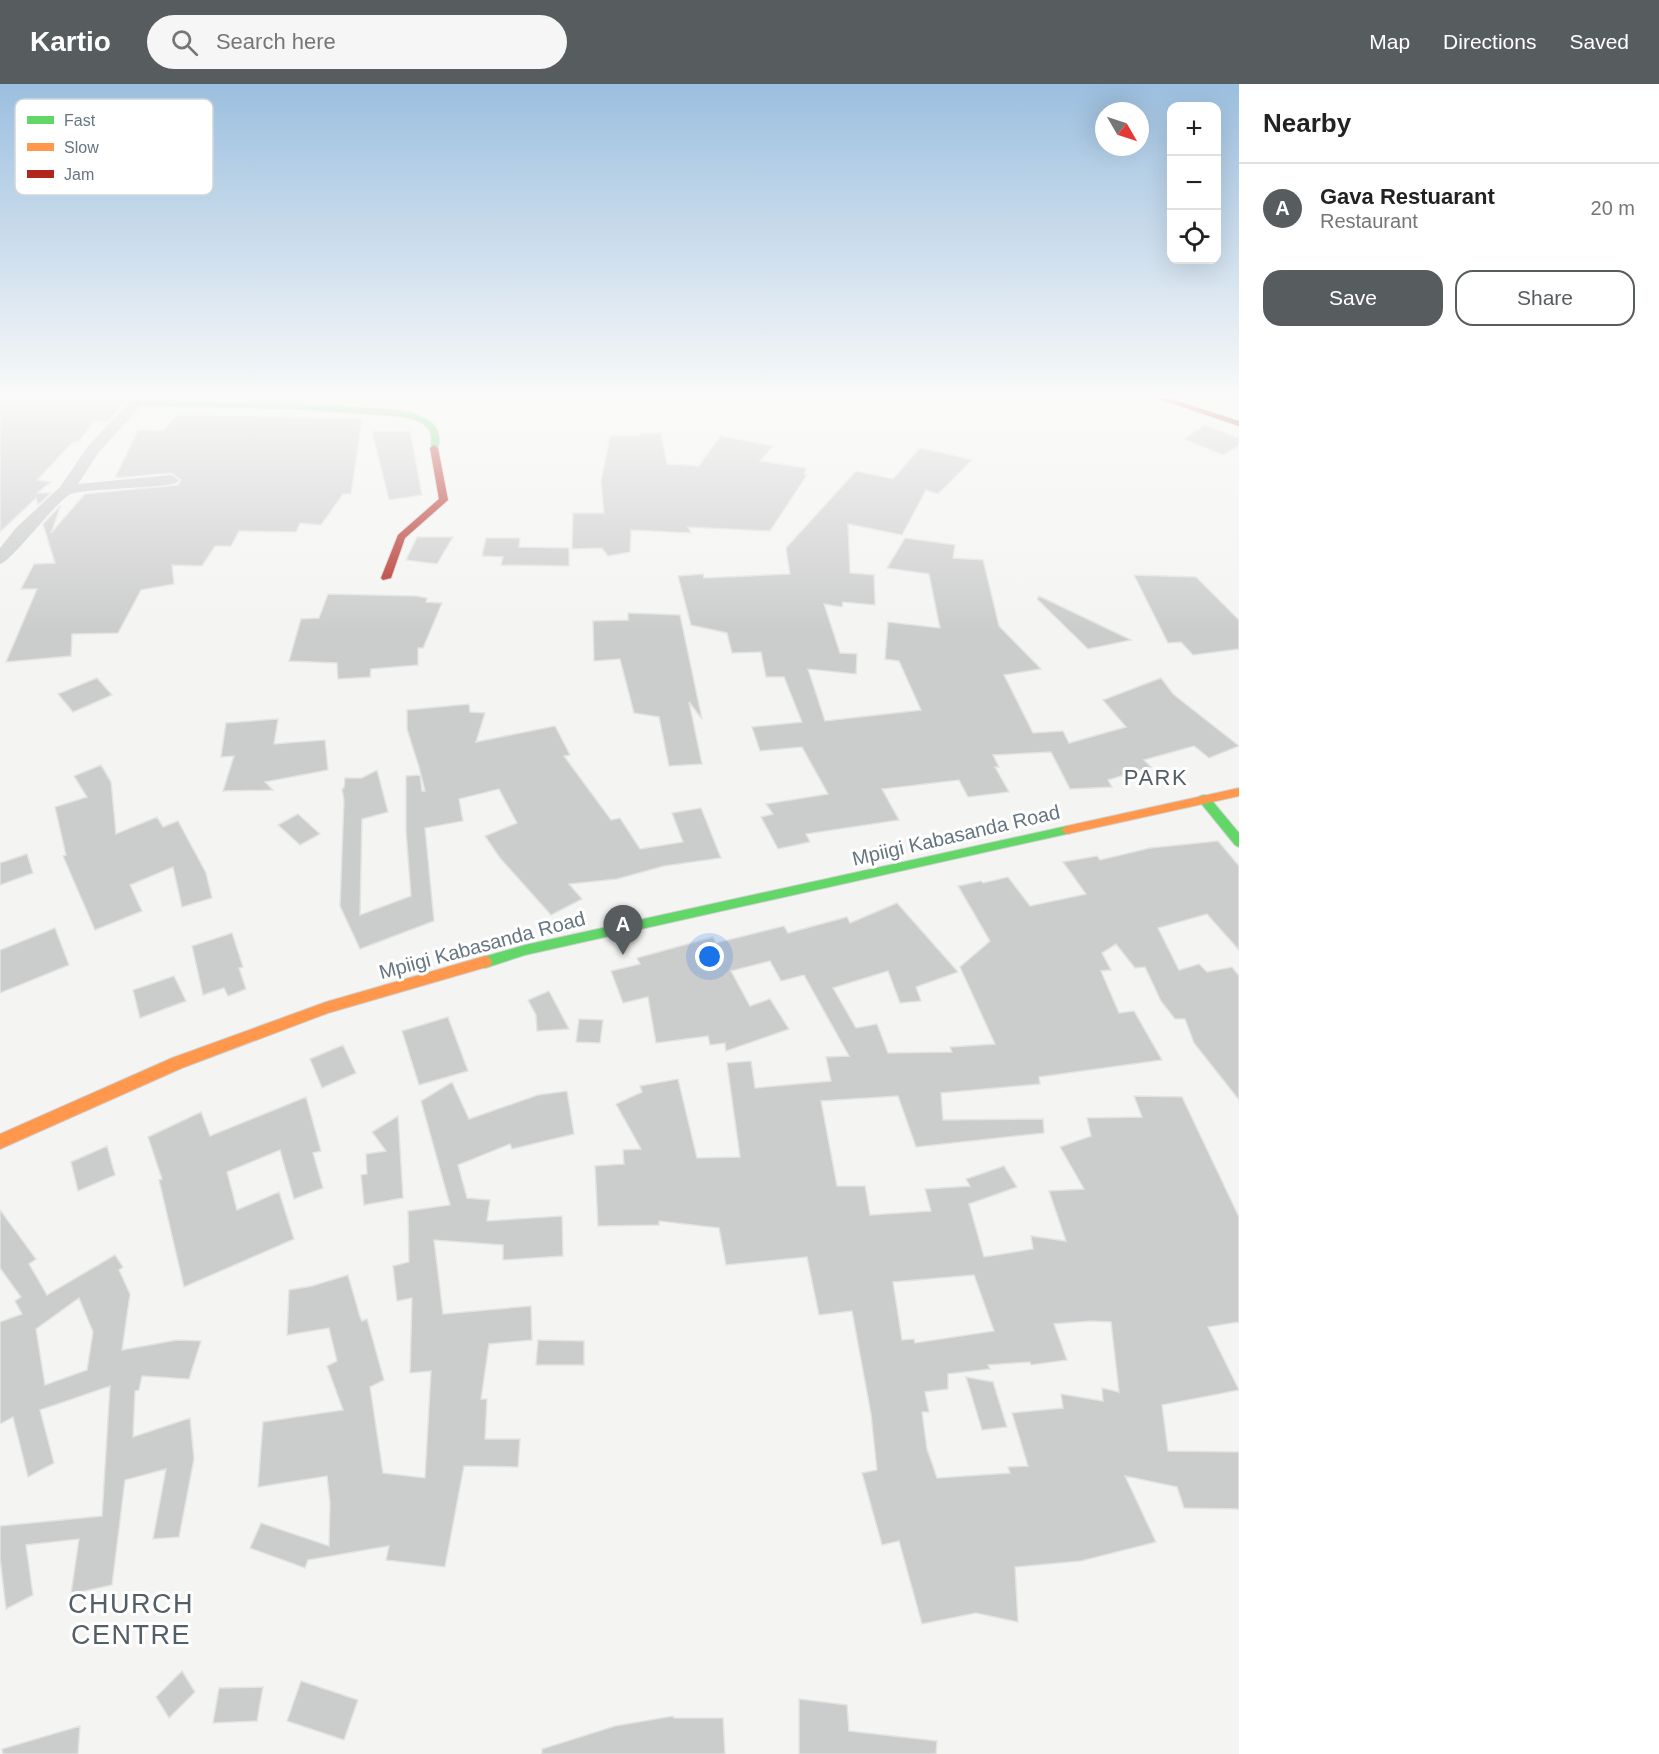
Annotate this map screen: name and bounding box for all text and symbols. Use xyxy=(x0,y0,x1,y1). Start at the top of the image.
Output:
search box xyxy=(147,15,567,69)
text: Kartio xyxy=(30,26,111,57)
icon: search xyxy=(168,26,201,59)
text: Search here xyxy=(216,29,336,54)
text: Map xyxy=(1369,30,1410,53)
text: Directions xyxy=(1443,30,1536,53)
text: Saved xyxy=(1569,30,1629,53)
legend xyxy=(15,99,213,195)
north arrow xyxy=(1095,102,1149,156)
map controls xyxy=(1167,102,1221,264)
button: + xyxy=(1167,102,1221,156)
text: Nearby xyxy=(1263,108,1351,138)
text: Fast xyxy=(64,112,96,129)
text: Slow xyxy=(64,139,99,156)
button: − xyxy=(1167,156,1221,210)
text: Jam xyxy=(64,166,94,183)
text: Gava Restuarant xyxy=(1320,184,1495,209)
text: A xyxy=(1275,197,1290,219)
text: 20 m xyxy=(1591,197,1635,219)
button: locate xyxy=(1167,210,1221,264)
text: Restaurant xyxy=(1320,210,1418,232)
button: Save xyxy=(1263,270,1443,326)
button: Share xyxy=(1455,270,1635,326)
district label: PARK xyxy=(1124,765,1188,790)
street label: Mpiigi Kabasanda Road xyxy=(850,800,1062,870)
pin: A xyxy=(604,906,642,955)
street label: Mpiigi Kabasanda Road xyxy=(377,907,587,983)
your location xyxy=(695,942,724,971)
district label: CHURCH CENTRE xyxy=(68,1589,194,1650)

